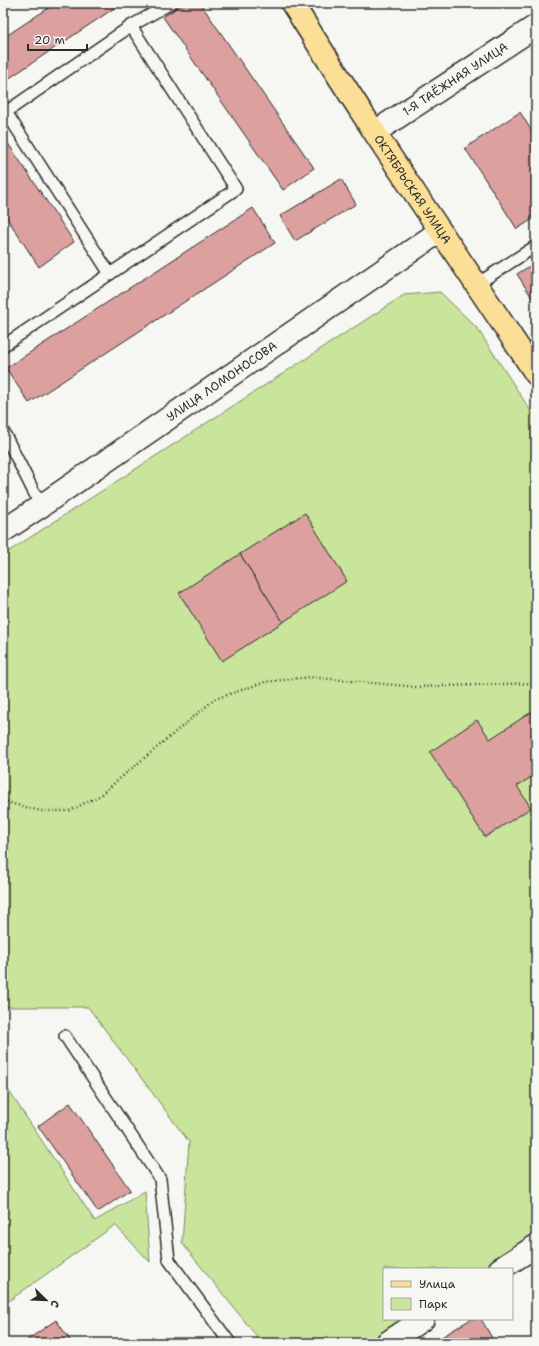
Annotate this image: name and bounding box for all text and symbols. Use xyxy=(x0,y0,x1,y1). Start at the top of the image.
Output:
scale bar xyxy=(28,26,87,52)
text: 20 m xyxy=(34,32,65,48)
street label: 1-Я ТАЁЖНАЯ УЛИЦА xyxy=(399,39,511,120)
street label: ОКТЯБРЬСКАЯ УЛИЦА xyxy=(370,132,455,247)
street label: УЛИЦА ЛОМОНОСОВА xyxy=(163,338,280,425)
legend xyxy=(383,1268,513,1320)
text: Улица xyxy=(419,1276,456,1292)
north arrow xyxy=(26,1280,66,1320)
text: Парк xyxy=(419,1296,448,1312)
text: С xyxy=(46,1298,63,1310)

